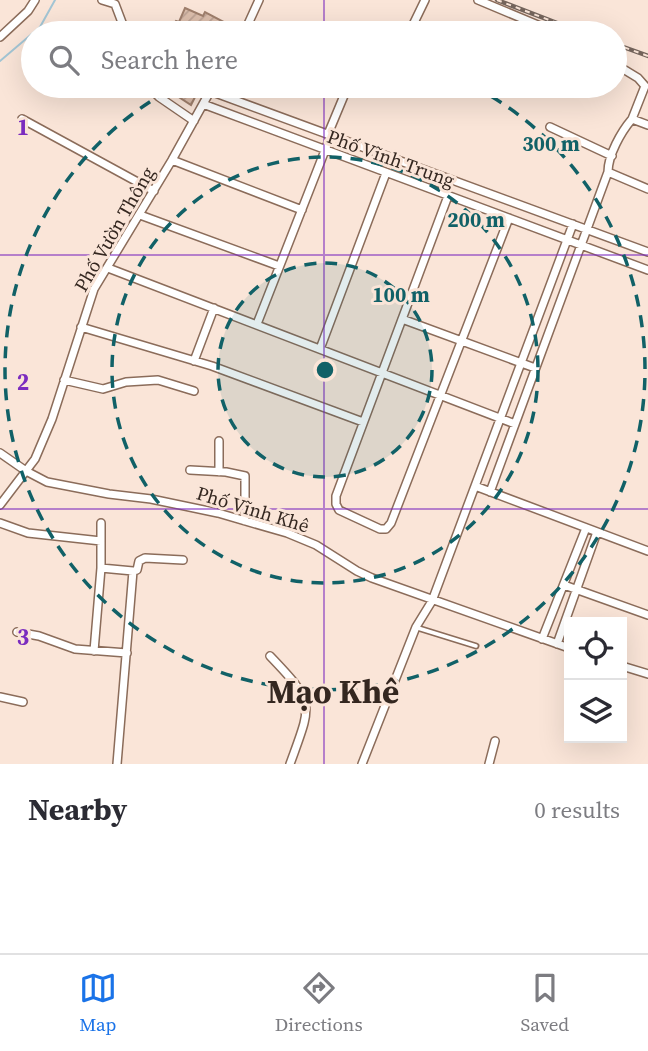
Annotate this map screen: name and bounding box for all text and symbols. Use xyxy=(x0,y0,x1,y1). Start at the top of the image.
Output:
search box xyxy=(21,21,627,98)
icon: search xyxy=(45,41,83,79)
text: Search here xyxy=(101,42,238,78)
text: 1 xyxy=(17,111,29,143)
street label: Phố Vĩnh Trung xyxy=(324,123,459,193)
text: 300 m xyxy=(522,129,580,158)
street label: Phố Vườn Thông xyxy=(68,162,160,296)
text: 200 m xyxy=(447,205,505,234)
text: 100 m xyxy=(372,280,430,309)
centre of rings xyxy=(313,358,337,382)
text: 2 xyxy=(17,366,29,398)
street label: Phố Vĩnh Khê xyxy=(193,480,313,538)
map controls xyxy=(564,617,627,743)
button: locate xyxy=(564,617,627,680)
text: 3 xyxy=(17,621,29,653)
district label: Mạo Khê xyxy=(267,669,399,714)
button: layers xyxy=(564,680,627,743)
text: Nearby xyxy=(28,789,127,830)
text: 0 results xyxy=(534,794,620,826)
tab: Map xyxy=(79,969,117,1037)
tab: Directions xyxy=(275,969,363,1037)
tab: Saved xyxy=(520,969,569,1037)

